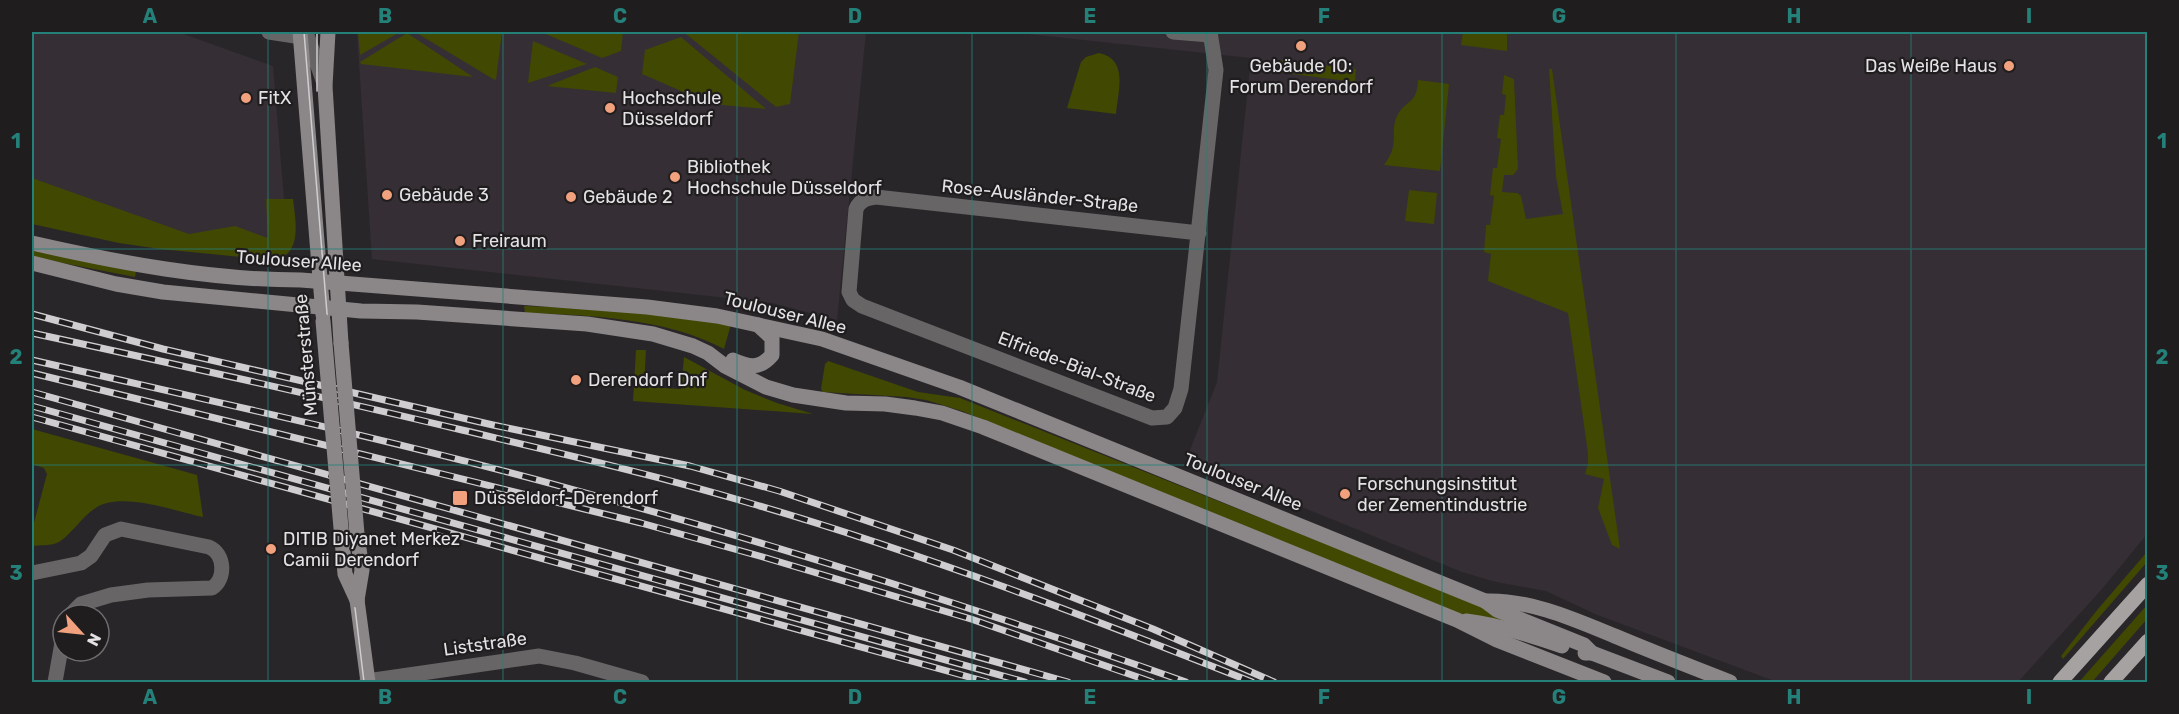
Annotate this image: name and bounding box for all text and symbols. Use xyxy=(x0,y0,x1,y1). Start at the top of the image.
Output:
text: A xyxy=(143,4,158,28)
text: B xyxy=(378,4,392,28)
text: C xyxy=(613,4,627,28)
text: D xyxy=(848,4,862,28)
text: E xyxy=(1084,4,1096,28)
text: F xyxy=(1318,4,1330,28)
text: G xyxy=(1552,4,1566,28)
text: H xyxy=(1787,4,1801,28)
text: I xyxy=(2026,4,2032,28)
marker: Gebäude 10: Forum Derendorf xyxy=(1294,39,1308,53)
place label: Gebäude 10: Forum Derendorf xyxy=(1229,55,1373,98)
place label: Das Weiße Haus xyxy=(1865,55,1997,77)
marker: Das Weiße Haus xyxy=(2002,59,2016,73)
place label: FitX xyxy=(258,87,291,109)
place label: Hochschule Düsseldorf xyxy=(622,87,721,130)
marker: FitX xyxy=(239,91,253,105)
marker: Hochschule Düsseldorf xyxy=(603,101,617,115)
text: 1 xyxy=(11,129,21,153)
text: 1 xyxy=(2157,129,2167,153)
place label: Bibliothek Hochschule Düsseldorf xyxy=(687,156,882,199)
marker: Bibliothek Hochschule Düsseldorf xyxy=(668,170,682,184)
street label: Rose-Ausländer-Straße xyxy=(941,175,1139,217)
place label: Gebäude 3 xyxy=(399,184,489,206)
place label: Gebäude 2 xyxy=(583,186,673,208)
marker: Gebäude 3 xyxy=(380,188,394,202)
marker: Gebäude 2 xyxy=(564,190,578,204)
place label: Freiraum xyxy=(472,230,547,252)
marker: Freiraum xyxy=(453,234,467,248)
street label: Toulouser Allee xyxy=(235,246,363,276)
street label: Toulouser Allee xyxy=(721,287,849,339)
street label: Münsterstraße xyxy=(290,293,322,417)
street label: Elfriede-Bial-Straße xyxy=(995,327,1159,407)
text: 2 xyxy=(10,345,23,369)
text: 2 xyxy=(2156,345,2169,369)
place label: Derendorf Dnf xyxy=(588,369,707,391)
marker: Derendorf Dnf xyxy=(569,373,583,387)
street label: Toulouser Allee xyxy=(1180,448,1306,516)
place label: Forschungsinstitut der Zementindustrie xyxy=(1357,473,1527,516)
place label: Düsseldorf-Derendorf xyxy=(474,487,658,509)
marker: Forschungsinstitut der Zementindustrie xyxy=(1338,487,1352,501)
marker: Düsseldorf-Derendorf xyxy=(451,489,469,507)
place label: DITIB Diyanet Merkez Camii Derendorf xyxy=(283,528,460,571)
marker: DITIB Diyanet Merkez Camii Derendorf xyxy=(264,542,278,556)
text: 3 xyxy=(9,561,23,585)
text: 3 xyxy=(2155,561,2169,585)
north arrow xyxy=(51,603,111,663)
street label: Liststraße xyxy=(442,627,528,661)
text: N xyxy=(83,630,105,649)
text: A xyxy=(143,685,158,709)
text: B xyxy=(378,685,392,709)
text: C xyxy=(613,685,627,709)
text: D xyxy=(848,685,862,709)
text: E xyxy=(1084,685,1096,709)
text: F xyxy=(1318,685,1330,709)
text: G xyxy=(1552,685,1566,709)
text: H xyxy=(1787,685,1801,709)
text: I xyxy=(2026,685,2032,709)

